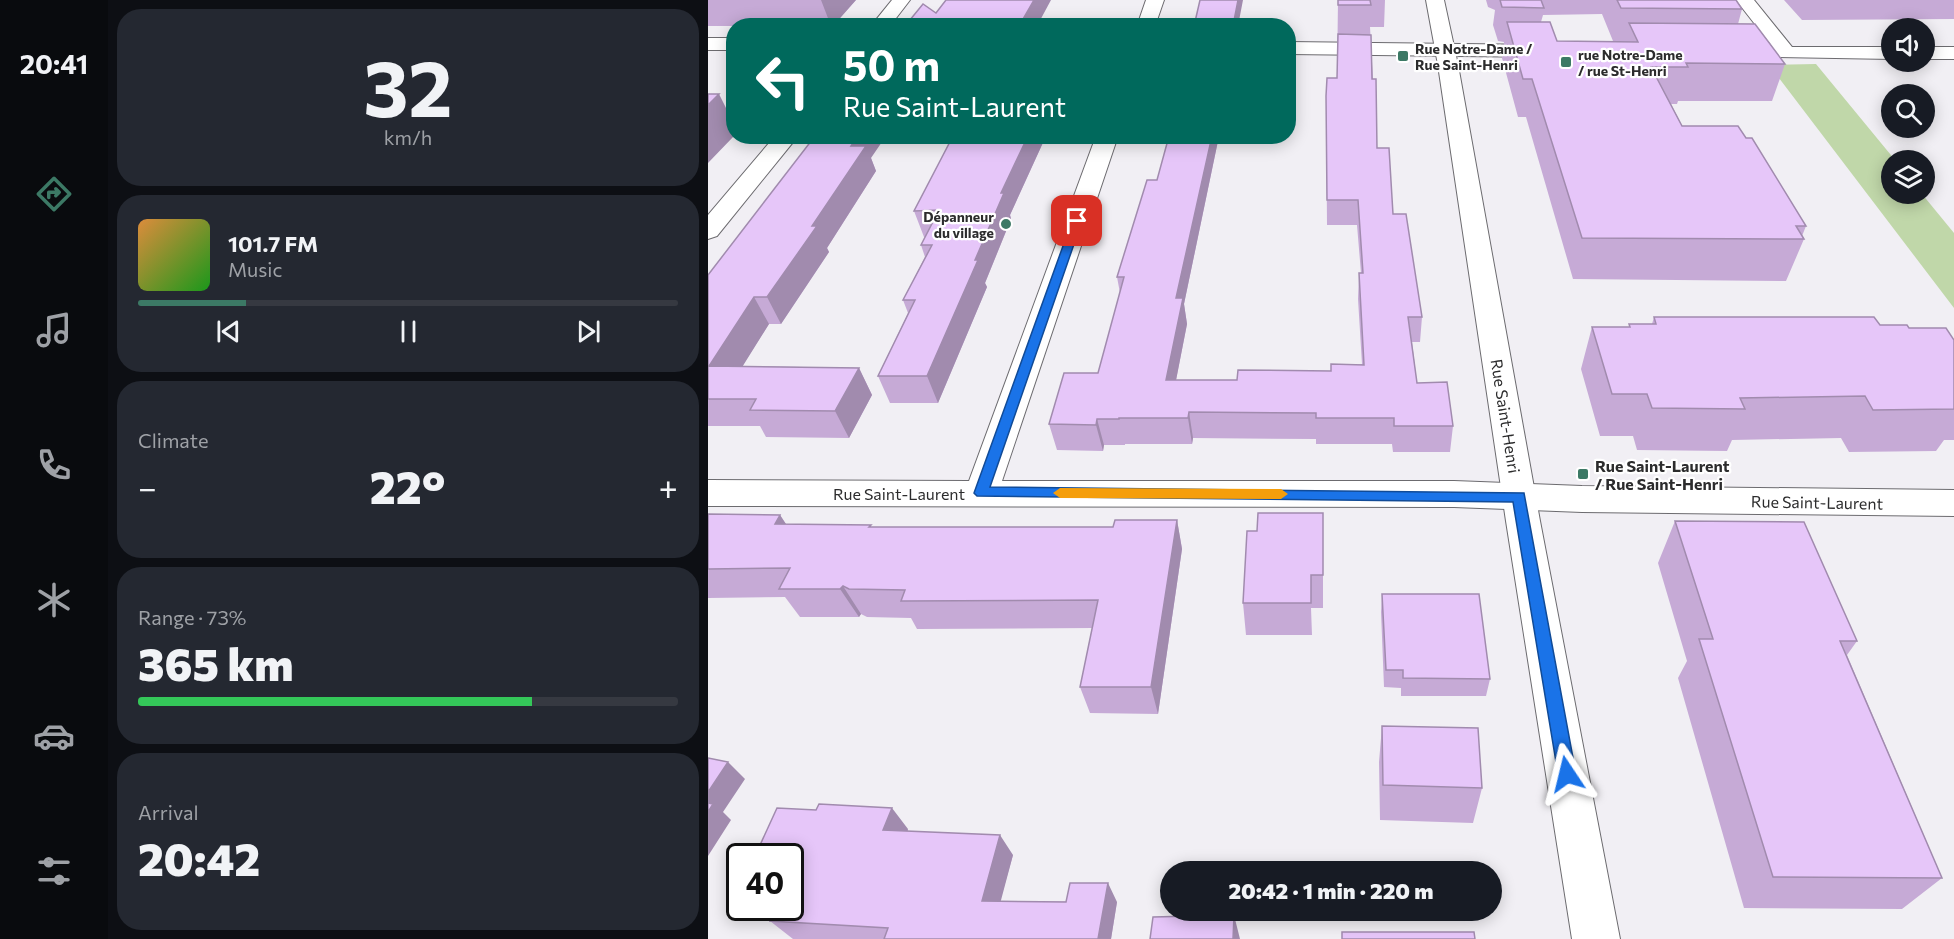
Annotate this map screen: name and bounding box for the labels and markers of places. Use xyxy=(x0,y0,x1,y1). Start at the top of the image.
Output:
place label: Rue Notre-Dame / Rue Saint-Henri xyxy=(1415,40,1533,73)
place label: rue Notre-Dame / rue St-Henri xyxy=(1578,46,1683,79)
marker: Rue Notre-Dame / Rue Saint-Henri xyxy=(1396,49,1410,63)
marker: rue Notre-Dame / rue St-Henri xyxy=(1559,55,1573,69)
pin xyxy=(1051,195,1102,246)
place label: Dépanneur du village xyxy=(923,208,994,241)
marker: Dépanneur du village xyxy=(999,217,1013,231)
place label: Rue Saint-Laurent / Rue Saint-Henri xyxy=(1595,456,1730,493)
marker: Rue Saint-Laurent / Rue Saint-Henri xyxy=(1576,467,1590,481)

